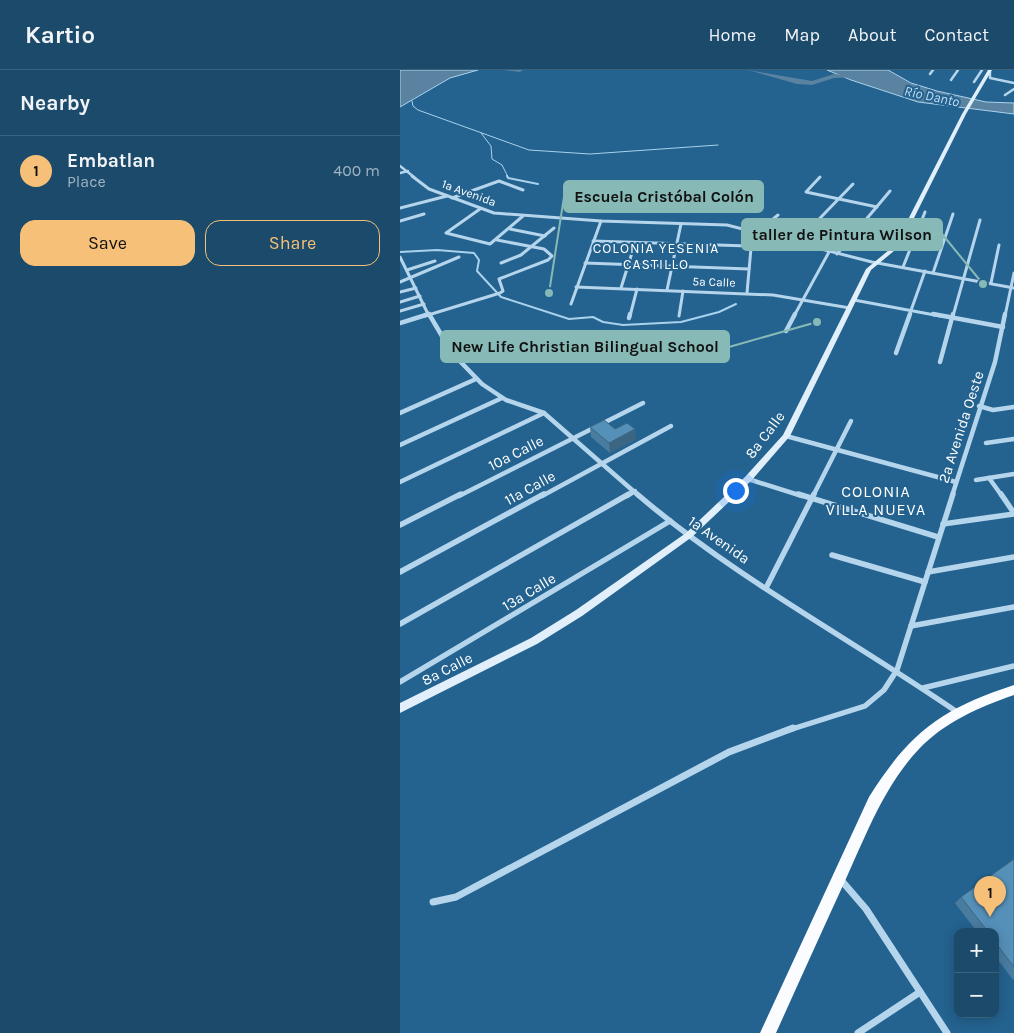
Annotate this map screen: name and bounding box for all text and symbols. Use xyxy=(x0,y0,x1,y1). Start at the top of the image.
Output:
text: Kartio xyxy=(25,21,95,49)
text: Home xyxy=(708,24,756,46)
text: Map xyxy=(784,24,820,46)
text: About xyxy=(848,24,897,46)
text: Contact xyxy=(925,24,989,46)
water label: Río Danto xyxy=(903,82,961,111)
text: Nearby xyxy=(20,91,90,115)
text: Embatlan xyxy=(67,150,155,172)
text: 1 xyxy=(33,161,39,180)
text: 400 m xyxy=(333,161,380,180)
text: Place xyxy=(67,172,106,191)
street label: 1a Avenida xyxy=(440,177,498,209)
callout: Escuela Cristóbal Colón xyxy=(564,181,763,212)
text: Escuela Cristóbal Colón xyxy=(574,187,754,206)
callout: taller de Pintura Wilson xyxy=(742,219,942,250)
button: Save xyxy=(20,220,195,266)
button: Share xyxy=(205,220,380,266)
text: taller de Pintura Wilson xyxy=(752,225,932,244)
district label: COLONIA YESENIA CASTILLO xyxy=(593,240,719,273)
street label: 5a Calle xyxy=(692,274,736,290)
callout: New Life Christian Bilingual School xyxy=(441,331,729,362)
text: New Life Christian Bilingual School xyxy=(451,337,719,356)
street label: 2a Avenida Oeste xyxy=(934,369,988,485)
street label: 8a Calle xyxy=(741,408,789,462)
street label: 10a Calle xyxy=(486,432,546,474)
street label: 11a Calle xyxy=(501,467,559,509)
your location xyxy=(723,478,749,504)
district label: COLONIA VILLA NUEVA xyxy=(826,482,926,519)
street label: 1a Avenida xyxy=(685,512,753,568)
street label: 13a Calle xyxy=(499,569,559,615)
street label: 8a Calle xyxy=(419,649,475,689)
pin: 1 xyxy=(974,876,1006,917)
map controls xyxy=(954,928,999,1018)
button: + xyxy=(954,928,999,973)
button: − xyxy=(954,973,999,1018)

